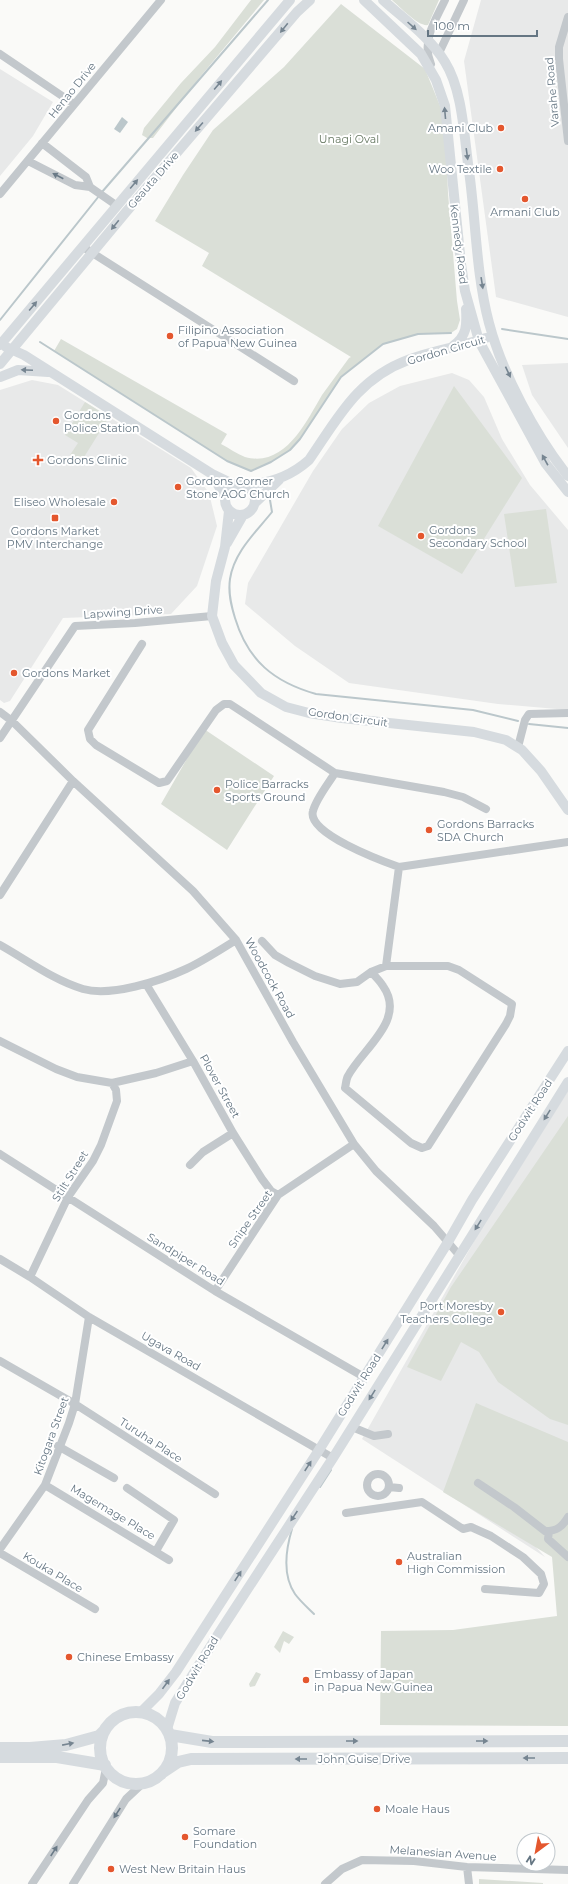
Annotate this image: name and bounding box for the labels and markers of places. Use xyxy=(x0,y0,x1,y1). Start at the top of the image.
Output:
place label: Amani Club xyxy=(428,121,493,135)
marker: Amani Club xyxy=(496,123,506,133)
place label: Woo Textile xyxy=(429,162,492,176)
marker: Woo Textile xyxy=(495,164,505,174)
marker: Armani Club xyxy=(520,194,530,204)
place label: Armani Club xyxy=(490,205,560,219)
place label: Filipino Association of Papua New Guinea xyxy=(178,323,297,350)
marker: Filipino Association of Papua New Guinea xyxy=(165,331,175,341)
place label: Gordons Police Station xyxy=(64,408,139,435)
marker: Gordons Police Station xyxy=(51,416,61,426)
place label: Gordons Clinic xyxy=(47,453,127,467)
marker: Gordons Clinic xyxy=(32,454,44,466)
place label: Gordons Corner Stone AOG Church xyxy=(186,474,290,501)
marker: Gordons Corner Stone AOG Church xyxy=(173,482,183,492)
place label: Eliseo Wholesale xyxy=(14,495,106,509)
marker: Eliseo Wholesale xyxy=(109,497,119,507)
marker: Gordons Market PMV Interchange xyxy=(50,513,60,523)
place label: Gordons Secondary School xyxy=(429,523,527,550)
place label: Gordons Market PMV Interchange xyxy=(7,524,103,551)
marker: Gordons Secondary School xyxy=(416,531,426,541)
place label: Gordons Market xyxy=(22,666,111,680)
marker: Gordons Market xyxy=(9,668,19,678)
place label: Police Barracks Sports Ground xyxy=(225,777,309,804)
marker: Police Barracks Sports Ground xyxy=(212,785,222,795)
place label: Gordons Barracks SDA Church xyxy=(437,817,535,844)
marker: Gordons Barracks SDA Church xyxy=(424,825,434,835)
place label: Port Moresby Teachers College xyxy=(400,1299,493,1326)
marker: Port Moresby Teachers College xyxy=(496,1307,506,1317)
place label: Australian High Commission xyxy=(407,1549,506,1576)
marker: Australian High Commission xyxy=(394,1557,404,1567)
place label: Chinese Embassy xyxy=(77,1650,174,1664)
marker: Chinese Embassy xyxy=(64,1652,74,1662)
place label: Embassy of Japan in Papua New Guinea xyxy=(314,1667,433,1694)
marker: Embassy of Japan in Papua New Guinea xyxy=(301,1675,311,1685)
place label: Moale Haus xyxy=(385,1802,450,1816)
marker: Moale Haus xyxy=(372,1804,382,1814)
place label: Somare Foundation xyxy=(193,1824,257,1851)
marker: Somare Foundation xyxy=(180,1832,190,1842)
place label: West New Britain Haus xyxy=(119,1862,246,1876)
marker: West New Britain Haus xyxy=(106,1864,116,1874)

